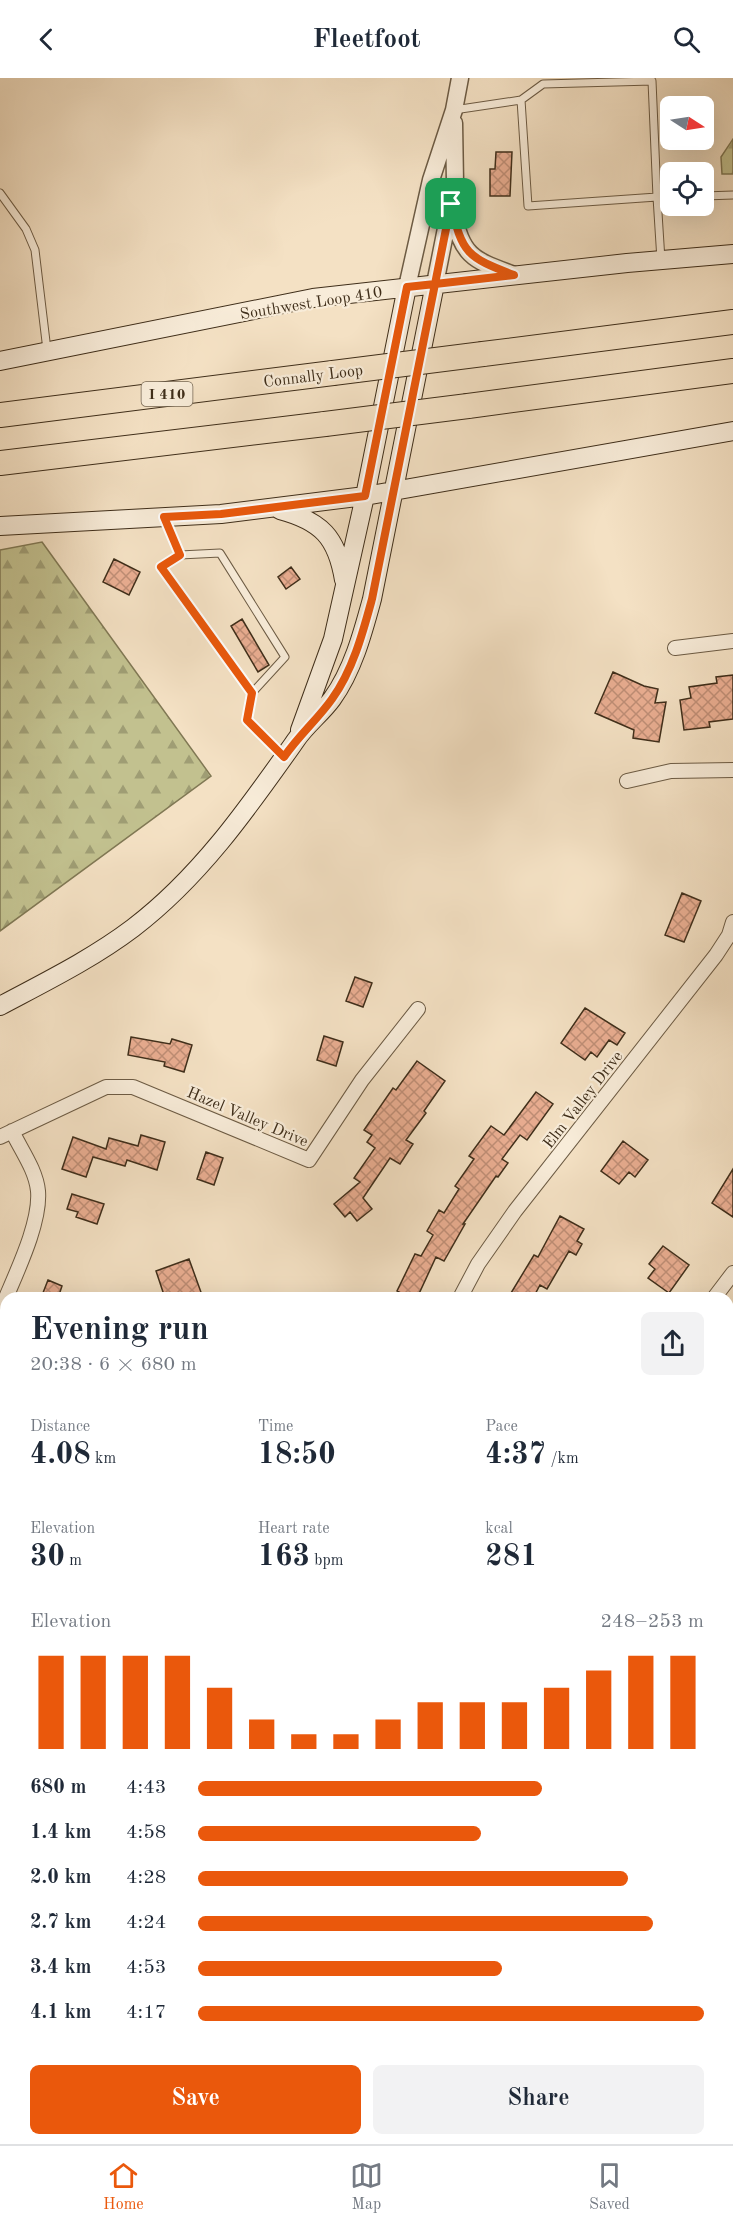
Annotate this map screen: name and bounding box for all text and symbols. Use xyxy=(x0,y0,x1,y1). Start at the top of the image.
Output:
icon: back xyxy=(30,23,63,56)
icon: search xyxy=(670,23,703,56)
text: Fleetfoot xyxy=(312,26,421,53)
north arrow xyxy=(660,96,714,150)
map controls xyxy=(660,96,714,216)
button: locate xyxy=(660,162,714,216)
pin xyxy=(425,178,476,229)
icon: arrive xyxy=(434,187,467,220)
street label: Southwest Loop 410 xyxy=(239,285,384,323)
street label: Connally Loop xyxy=(262,363,364,391)
road number: I 410 xyxy=(142,382,192,406)
street label: Elm Valley Drive xyxy=(541,1048,626,1152)
street label: Hazel Valley Drive xyxy=(184,1085,310,1151)
button: share xyxy=(641,1312,704,1375)
text: Evening run xyxy=(30,1314,209,1347)
text: 20:38 · 6 × 680 m xyxy=(30,1355,197,1375)
text: Distance xyxy=(30,1419,90,1435)
text: Time xyxy=(258,1419,293,1435)
text: Pace xyxy=(485,1419,518,1435)
text: 4.08 xyxy=(30,1440,91,1470)
text: 18:50 xyxy=(258,1440,336,1470)
text: 4:37 xyxy=(485,1440,546,1470)
text: km xyxy=(91,1451,116,1467)
text: /km xyxy=(546,1451,579,1467)
text: Elevation xyxy=(30,1521,95,1537)
text: Heart rate xyxy=(258,1521,330,1537)
text: kcal xyxy=(485,1521,513,1537)
text: 30 xyxy=(30,1542,65,1572)
text: 163 xyxy=(258,1542,310,1572)
text: 281 xyxy=(485,1542,538,1572)
text: m xyxy=(65,1553,82,1569)
text: bpm xyxy=(310,1553,344,1569)
text: Elevation xyxy=(30,1612,111,1632)
text: 248–253 m xyxy=(601,1612,704,1632)
text: 680 m xyxy=(30,1778,86,1798)
text: 4:43 xyxy=(126,1778,166,1798)
text: 1.4 km xyxy=(30,1823,92,1843)
text: 4:58 xyxy=(126,1823,166,1843)
text: 2.0 km xyxy=(30,1868,92,1888)
text: 4:28 xyxy=(126,1868,166,1888)
text: 2.7 km xyxy=(30,1913,92,1933)
text: 4:24 xyxy=(126,1913,166,1933)
text: 3.4 km xyxy=(30,1958,92,1978)
text: 4:53 xyxy=(126,1958,166,1978)
text: 4.1 km xyxy=(30,2003,92,2023)
text: 4:17 xyxy=(126,2003,166,2023)
button: Save xyxy=(30,2065,361,2134)
button: Share xyxy=(373,2065,704,2134)
tab: Home xyxy=(103,2159,144,2215)
tab: Map xyxy=(350,2159,383,2215)
tab: Saved xyxy=(589,2159,630,2215)

